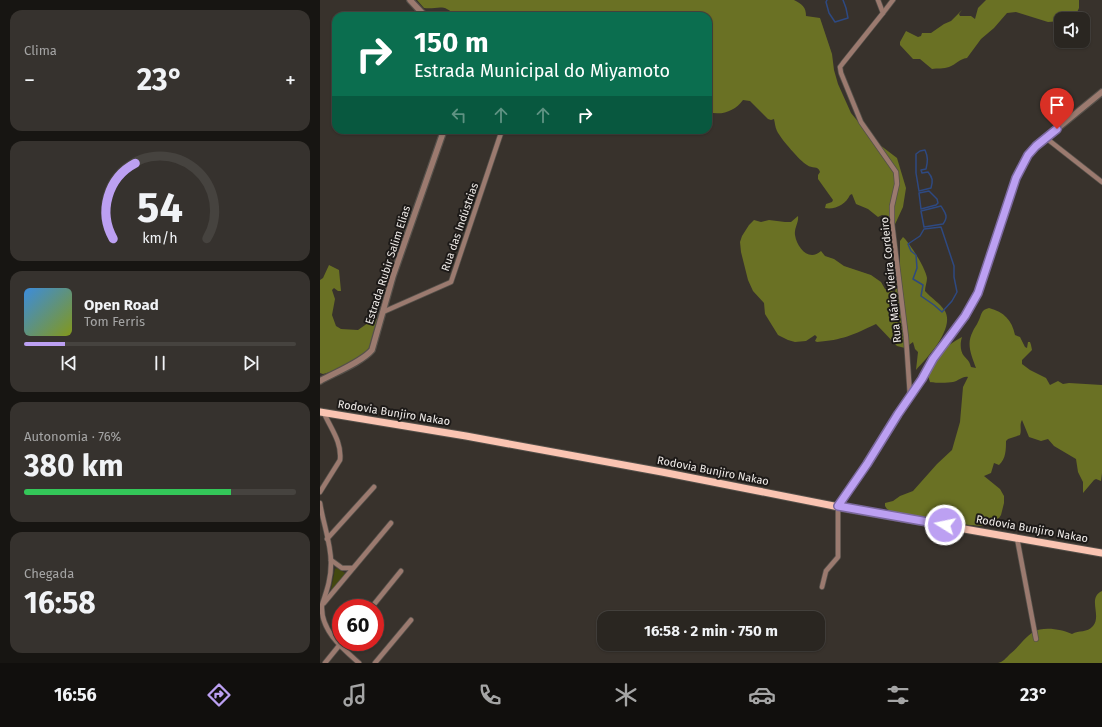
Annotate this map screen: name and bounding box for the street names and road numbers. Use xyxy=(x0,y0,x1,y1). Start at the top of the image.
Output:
street label: Rua das Indústrias xyxy=(439,181,481,273)
street label: Estrada Rubir Salim Elias xyxy=(363,204,413,326)
street label: Rua Mário Vieira Cordeiro xyxy=(878,216,904,344)
street label: Rodovia Bunjiro Nakao xyxy=(337,398,451,428)
street label: Rodovia Bunjiro Nakao xyxy=(656,454,770,488)
street label: Rodovia Bunjiro Nakao xyxy=(975,513,1089,545)

